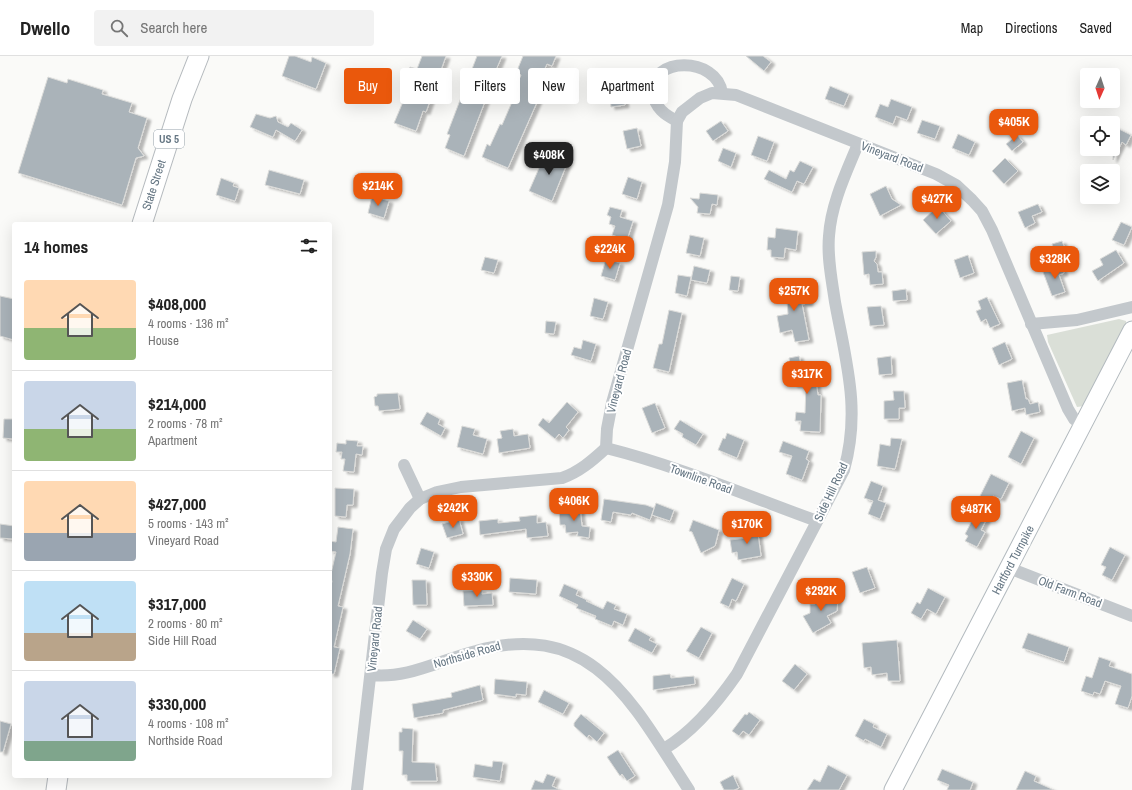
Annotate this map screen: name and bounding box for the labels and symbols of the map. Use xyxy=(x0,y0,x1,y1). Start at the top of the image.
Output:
north arrow xyxy=(1080,68,1120,108)
pin: $405K xyxy=(986,109,1042,143)
road number: US 5 xyxy=(154,130,184,148)
street label: Vineyard Road xyxy=(859,138,925,176)
pin: $408K xyxy=(521,142,577,176)
street label: State Street xyxy=(138,158,170,212)
pin: $214K xyxy=(350,173,406,207)
pin: $427K xyxy=(909,186,965,220)
pin: $224K xyxy=(582,236,638,270)
pin: $328K xyxy=(1027,246,1083,280)
pin: $257K xyxy=(766,278,822,312)
street label: Vineyard Road xyxy=(603,347,635,415)
pin: $317K xyxy=(779,361,835,395)
street label: Townline Road xyxy=(668,460,734,498)
street label: Side Hill Road xyxy=(810,460,852,524)
pin: $406K xyxy=(546,488,602,522)
pin: $242K xyxy=(425,495,481,529)
pin: $487K xyxy=(948,496,1004,530)
pin: $170K xyxy=(719,511,775,545)
street label: Hartford Turnpike xyxy=(988,523,1038,597)
pin: $330K xyxy=(449,564,505,598)
street label: Old Farm Road xyxy=(1036,573,1104,611)
pin: $292K xyxy=(793,578,849,612)
street label: Vineyard Road xyxy=(364,606,386,672)
street label: Northside Road xyxy=(432,638,502,672)

